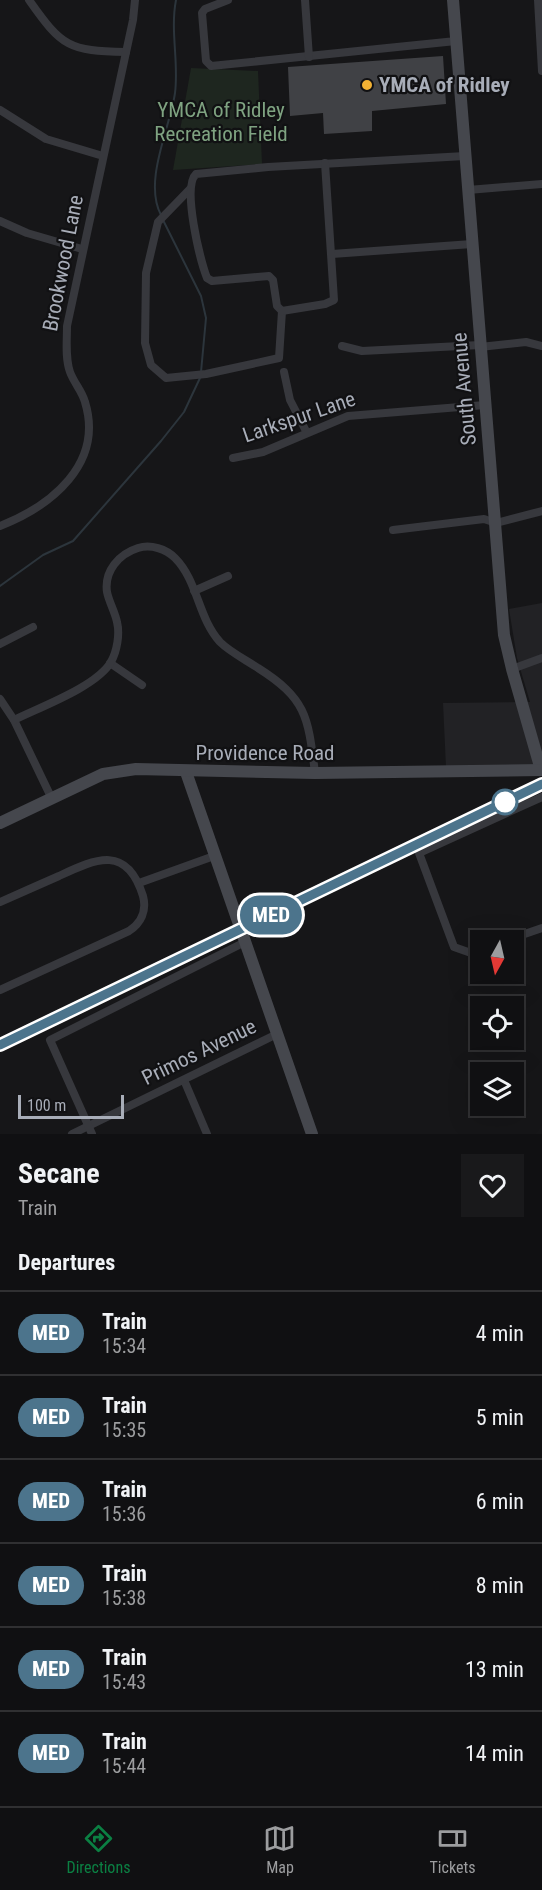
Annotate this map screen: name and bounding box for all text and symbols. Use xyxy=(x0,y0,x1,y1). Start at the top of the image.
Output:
place label: YMCA of Ridley xyxy=(379,73,510,97)
marker: YMCA of Ridley xyxy=(360,78,374,92)
park label: YMCA of Ridley Recreation Field xyxy=(154,98,288,146)
street label: Brookwood Lane xyxy=(38,193,88,333)
street label: South Avenue xyxy=(447,331,481,446)
street label: Larkspur Lane xyxy=(240,387,358,447)
street label: Providence Road xyxy=(196,741,334,765)
unlabelled marker xyxy=(492,789,518,815)
line badge: MED xyxy=(236,896,306,934)
text: MED xyxy=(252,903,290,927)
north arrow xyxy=(470,930,524,984)
map controls xyxy=(470,930,524,1116)
button: locate xyxy=(470,996,524,1050)
street label: Primos Avenue xyxy=(138,1014,260,1090)
button: layers xyxy=(470,1062,524,1116)
scale bar xyxy=(18,1092,124,1120)
text: 100 m xyxy=(27,1096,66,1115)
button: heart xyxy=(461,1154,524,1217)
text: Secane xyxy=(18,1157,100,1190)
text: Train xyxy=(18,1196,57,1220)
text: Departures xyxy=(18,1250,115,1275)
text: Train xyxy=(102,1309,147,1334)
text: MED xyxy=(32,1321,70,1345)
text: 4 min xyxy=(476,1321,524,1346)
text: 15:34 xyxy=(102,1334,146,1358)
text: Train xyxy=(102,1393,147,1418)
text: MED xyxy=(32,1405,70,1429)
text: 5 min xyxy=(476,1405,524,1430)
text: 15:35 xyxy=(102,1418,146,1442)
text: Train xyxy=(102,1477,147,1502)
text: MED xyxy=(32,1489,70,1513)
text: 6 min xyxy=(476,1489,524,1514)
text: 15:36 xyxy=(102,1502,146,1526)
text: Train xyxy=(102,1561,147,1586)
text: MED xyxy=(32,1573,70,1597)
text: 8 min xyxy=(476,1573,524,1598)
text: 15:38 xyxy=(102,1586,146,1610)
text: Train xyxy=(102,1645,147,1670)
text: MED xyxy=(32,1657,70,1681)
text: 13 min xyxy=(465,1657,524,1682)
text: 15:43 xyxy=(102,1670,146,1694)
text: Train xyxy=(102,1729,147,1754)
text: MED xyxy=(32,1741,70,1765)
text: 14 min xyxy=(465,1741,524,1766)
text: 15:44 xyxy=(102,1754,146,1778)
tab: Directions xyxy=(67,1822,130,1877)
tab: Map xyxy=(263,1822,296,1877)
tab: Tickets xyxy=(429,1822,475,1877)

